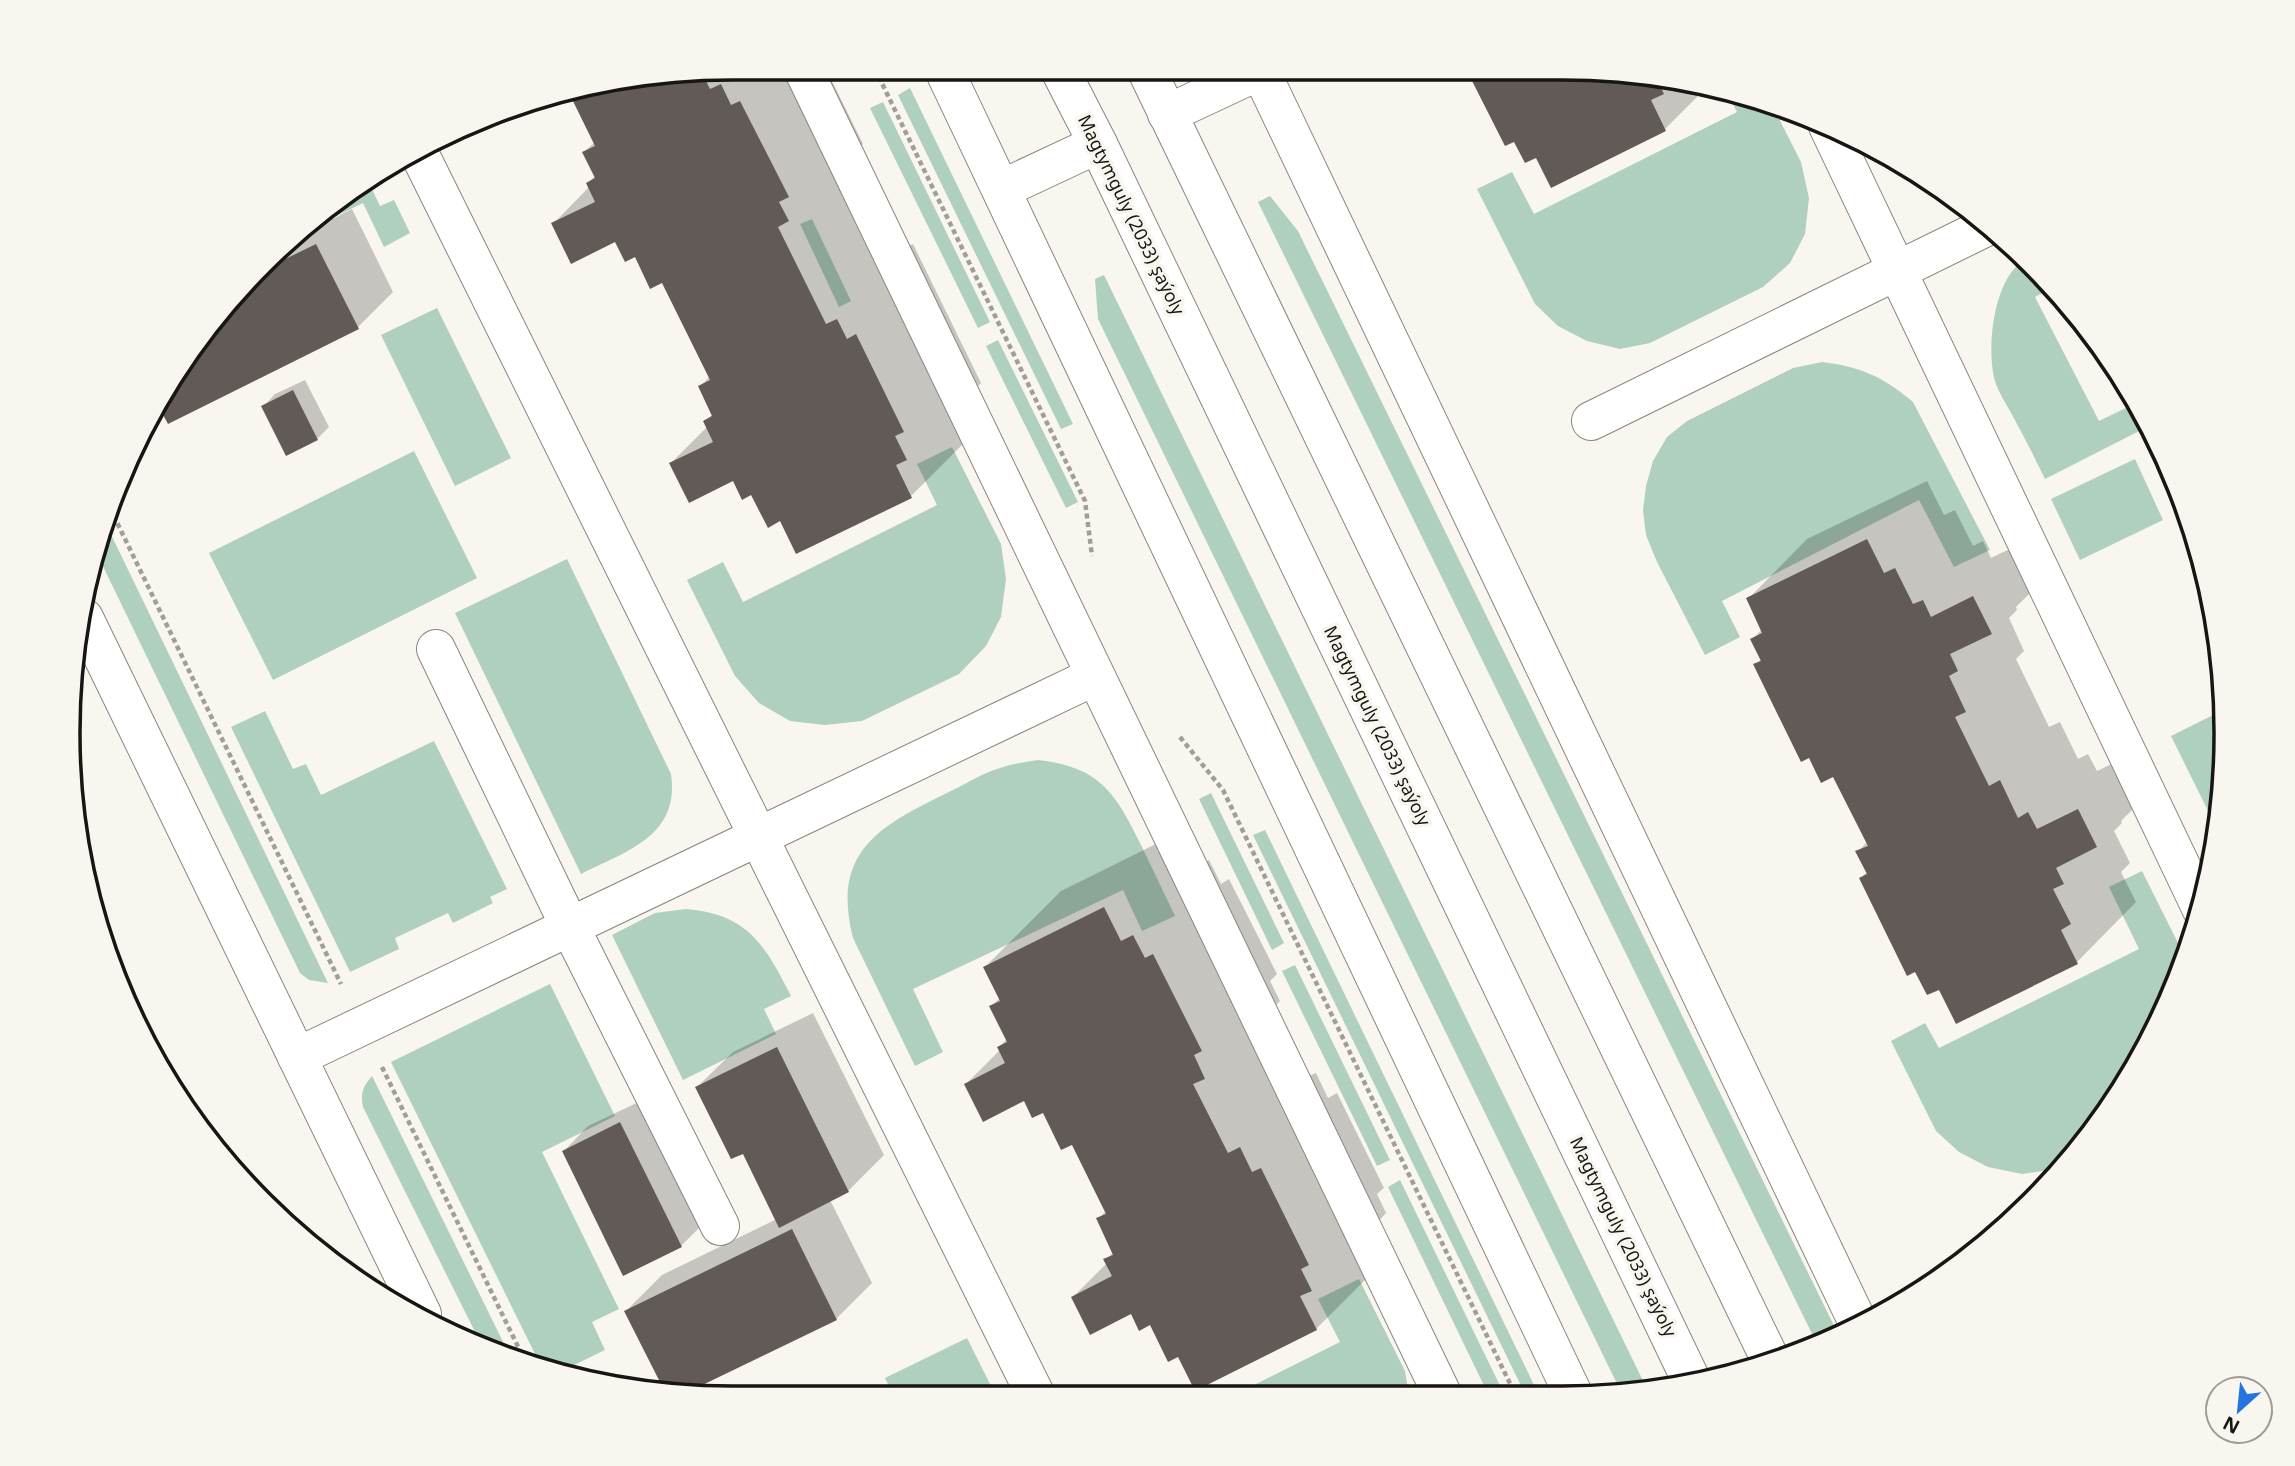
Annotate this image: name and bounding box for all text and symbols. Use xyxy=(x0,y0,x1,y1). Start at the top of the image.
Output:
street label: Magtymguly (2033) şaýoly xyxy=(1073,110,1191,319)
street label: Magtymguly (2033) şaýoly xyxy=(1319,621,1437,830)
street label: Magtymguly (2033) şaýoly xyxy=(1565,1132,1683,1341)
north arrow xyxy=(2204,1375,2274,1445)
text: N xyxy=(2218,1410,2244,1440)

